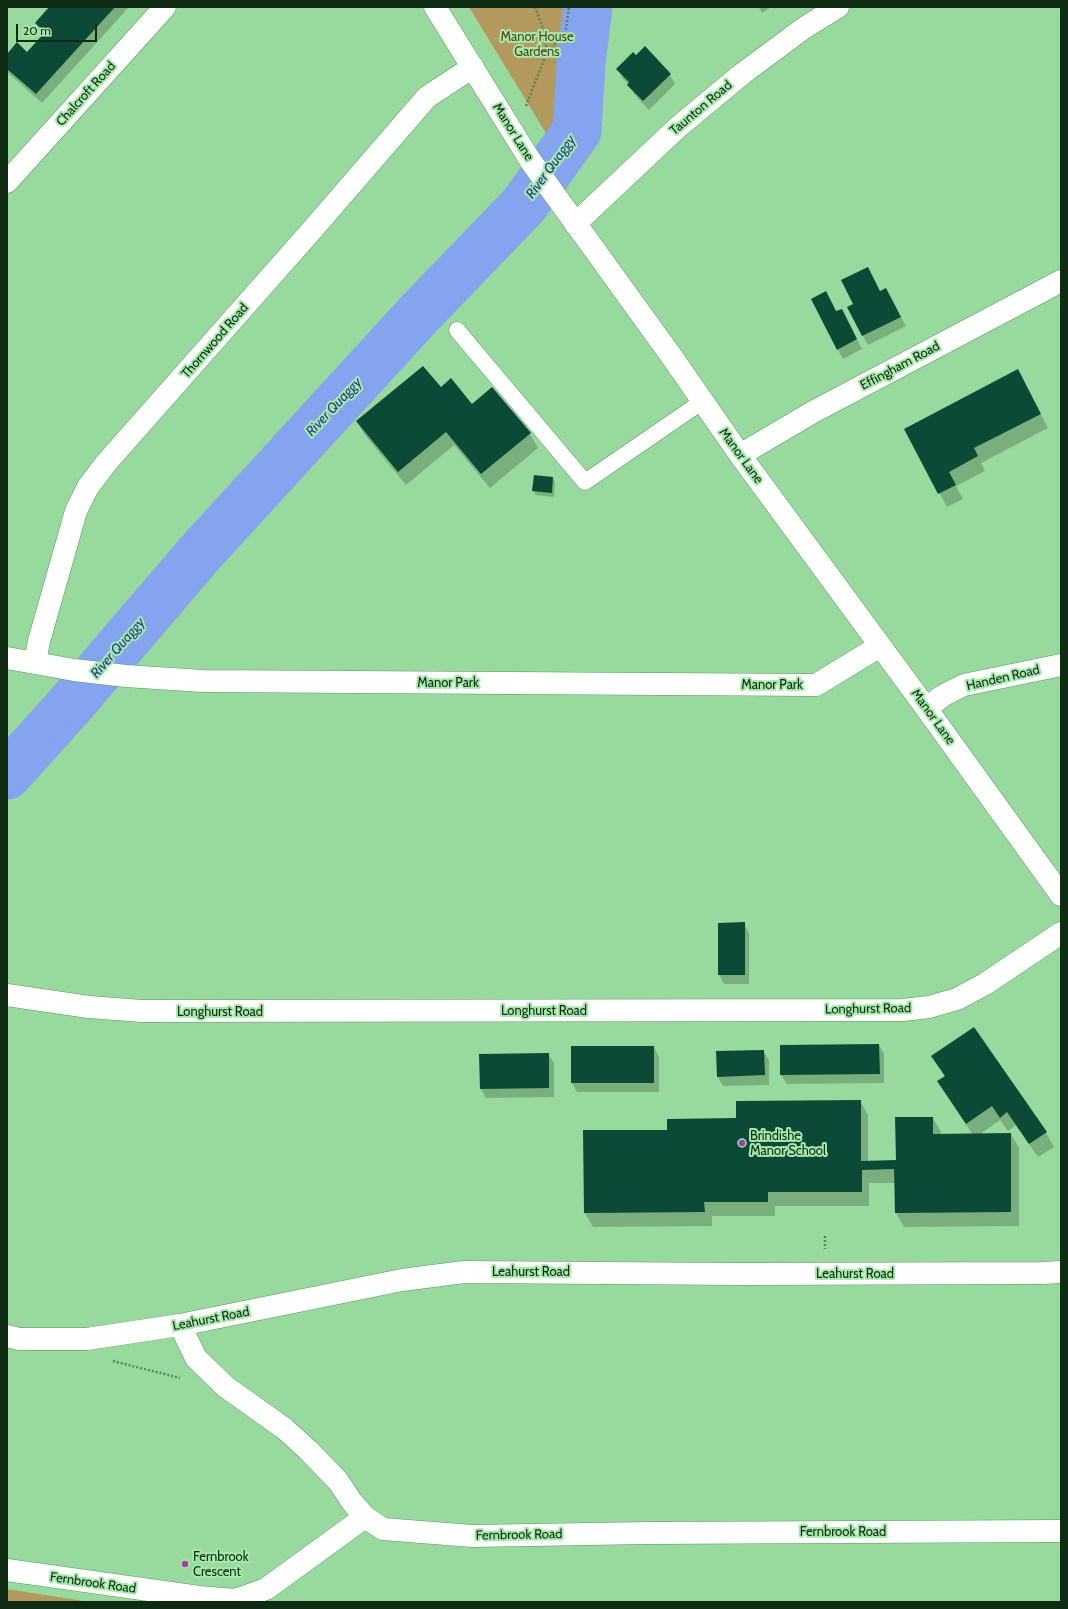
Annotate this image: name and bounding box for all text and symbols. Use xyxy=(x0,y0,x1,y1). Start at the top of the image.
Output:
scale bar xyxy=(18,16,99,42)
text: 20 m xyxy=(23,23,51,38)
park label: Manor House Gardens xyxy=(500,29,574,60)
street label: Chalcroft Road xyxy=(53,59,119,129)
street label: Taunton Road xyxy=(667,78,735,138)
street label: Manor Lane xyxy=(489,100,537,164)
water label: River Quaggy xyxy=(522,132,580,202)
street label: Thornwood Road xyxy=(178,300,252,382)
street label: Effingham Road xyxy=(858,338,942,394)
water label: River Quaggy xyxy=(303,374,365,440)
street label: Manor Lane xyxy=(716,425,766,487)
water label: River Quaggy xyxy=(87,615,149,681)
street label: Handen Road xyxy=(965,662,1041,694)
street label: Manor Park xyxy=(417,675,479,691)
street label: Manor Park xyxy=(741,677,803,693)
street label: Manor Lane xyxy=(908,686,958,748)
street label: Longhurst Road xyxy=(825,1000,911,1018)
street label: Longhurst Road xyxy=(501,1003,587,1019)
street label: Longhurst Road xyxy=(177,1004,263,1020)
place label: Brindishe Manor School xyxy=(750,1128,826,1159)
marker: Brindishe Manor School xyxy=(737,1138,747,1148)
street label: Leahurst Road xyxy=(492,1264,570,1280)
street label: Leahurst Road xyxy=(816,1266,894,1282)
street label: Leahurst Road xyxy=(171,1304,251,1334)
street label: Fernbrook Road xyxy=(800,1524,886,1540)
street label: Fernbrook Road xyxy=(476,1526,562,1544)
place label: Fernbrook Crescent xyxy=(193,1549,249,1580)
marker: Fernbrook Crescent xyxy=(180,1559,190,1569)
street label: Fernbrook Road xyxy=(49,1569,137,1597)

